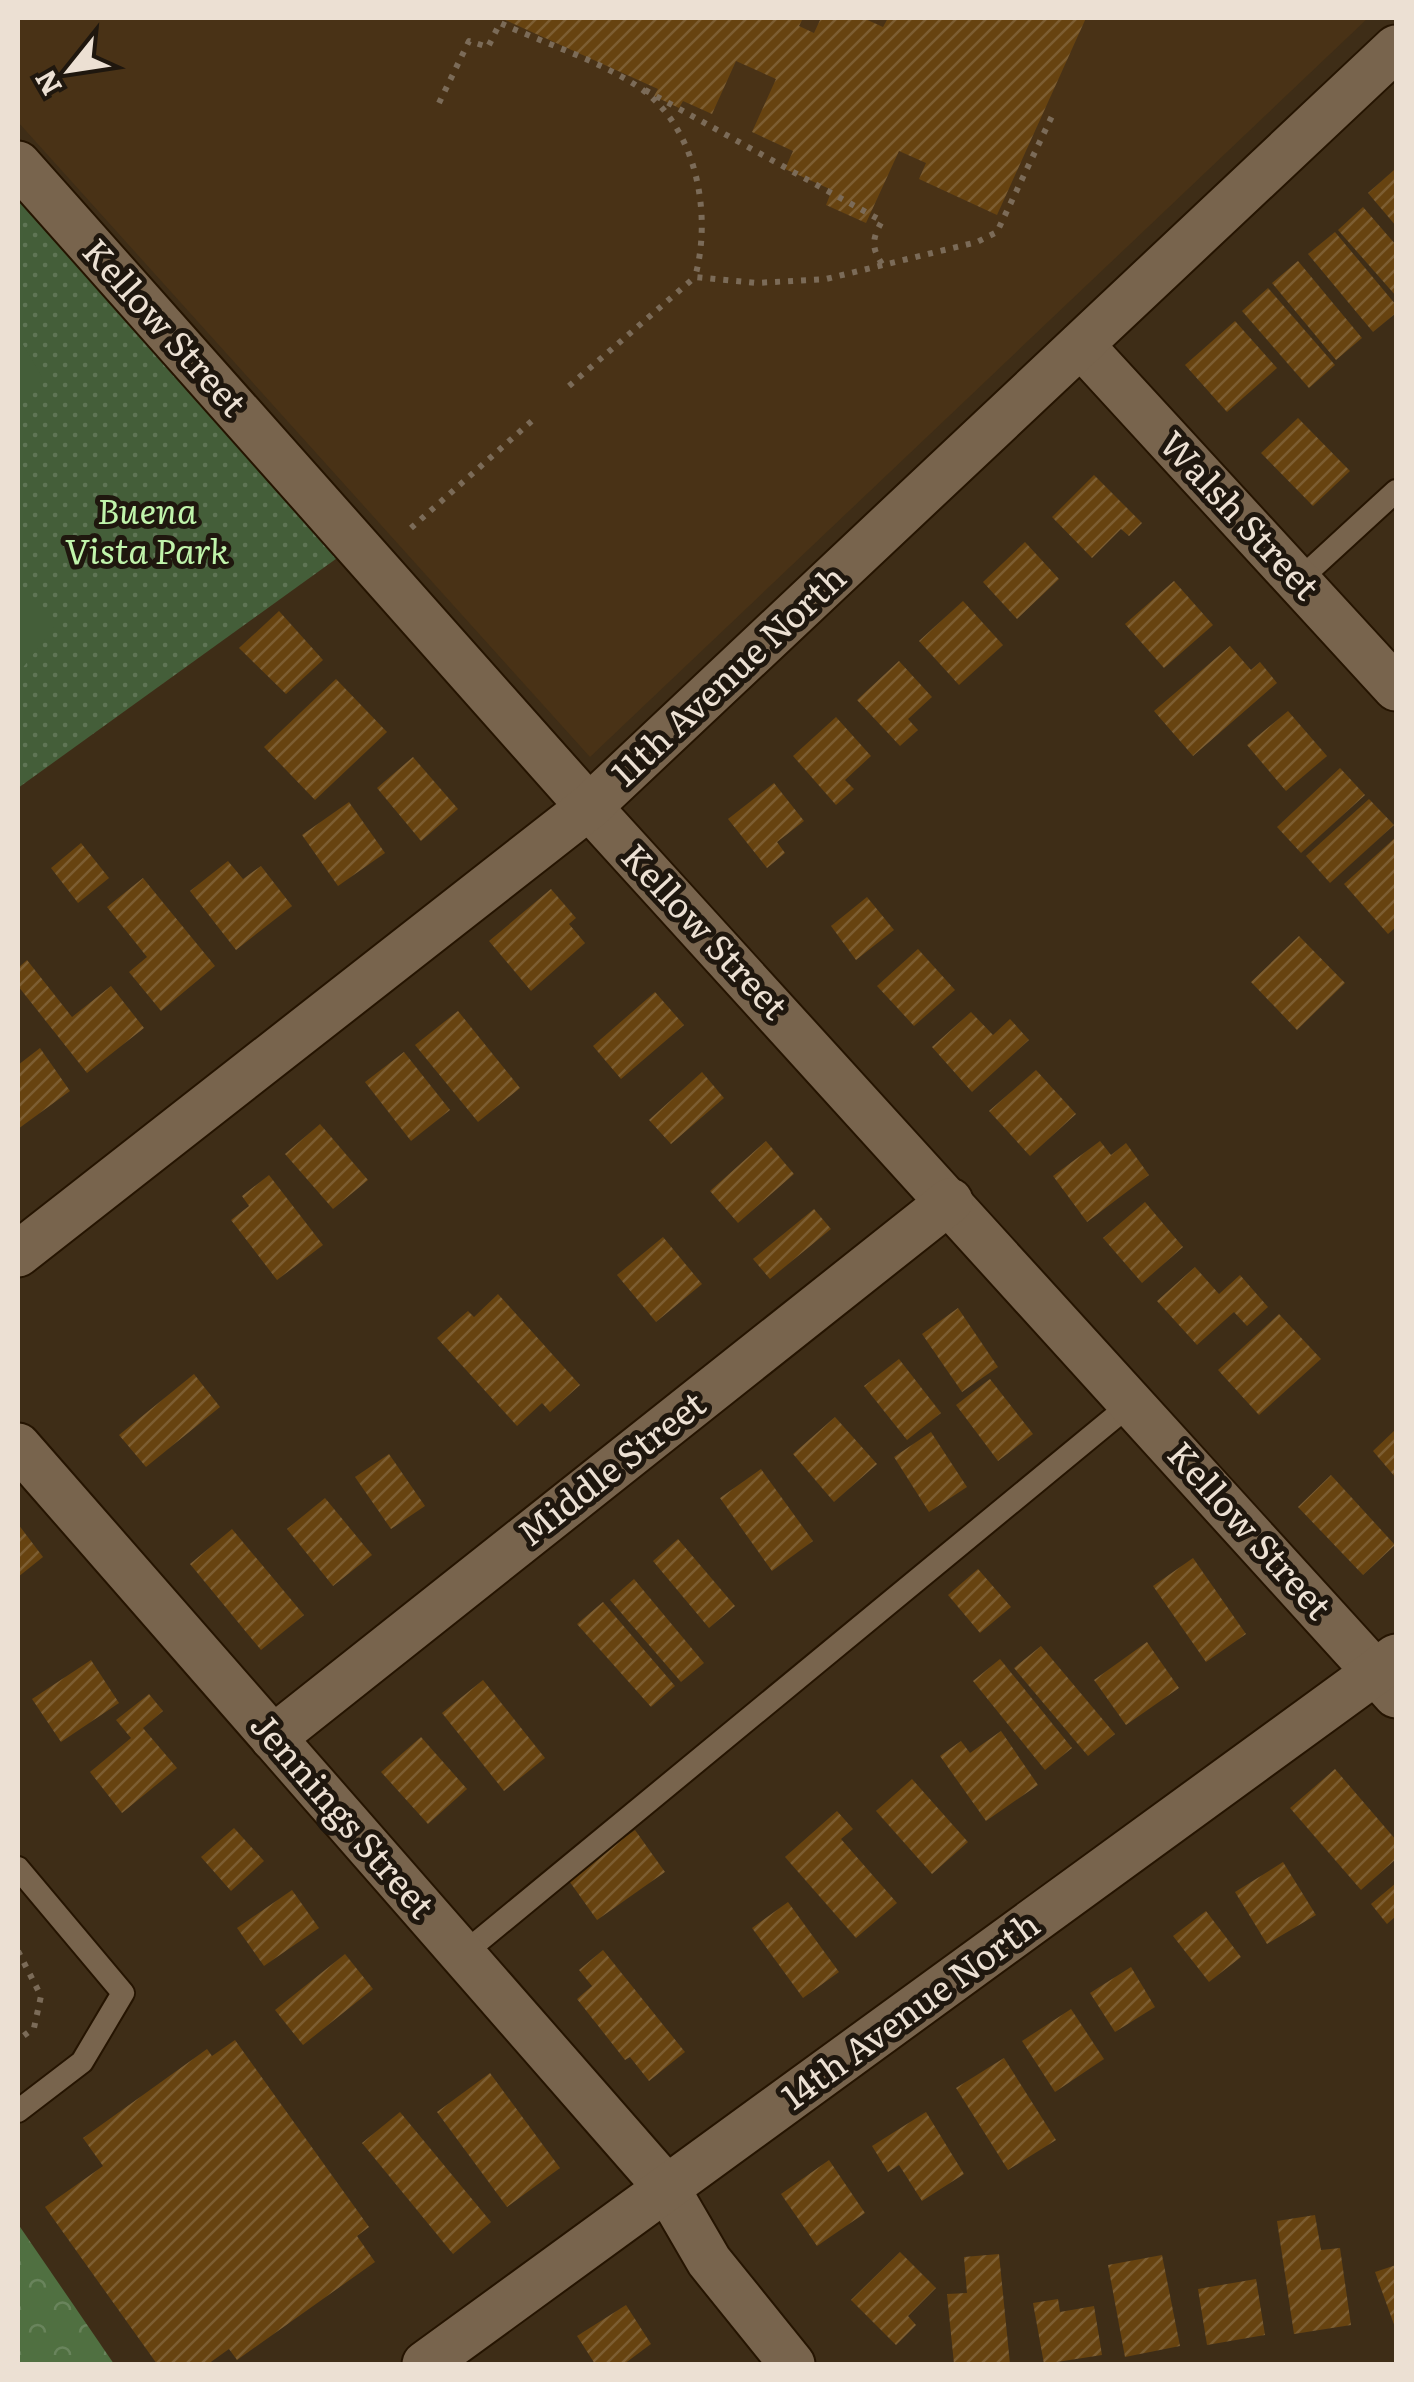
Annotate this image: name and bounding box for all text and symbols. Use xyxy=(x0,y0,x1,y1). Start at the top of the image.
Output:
north arrow xyxy=(20,20,120,120)
text: N xyxy=(23,63,71,104)
street label: Kellow Street xyxy=(72,225,260,427)
street label: Walsh Street xyxy=(1149,418,1333,610)
park label: Buena Vista Park xyxy=(65,483,229,575)
street label: 11th Avenue North xyxy=(598,551,856,797)
street label: Kellow Street xyxy=(611,830,802,1030)
street label: Middle Street xyxy=(505,1377,715,1557)
street label: Kellow Street xyxy=(1157,1428,1345,1630)
street label: Jennings Street xyxy=(240,1699,449,1929)
street label: 14th Avenue North xyxy=(769,1897,1049,2120)

